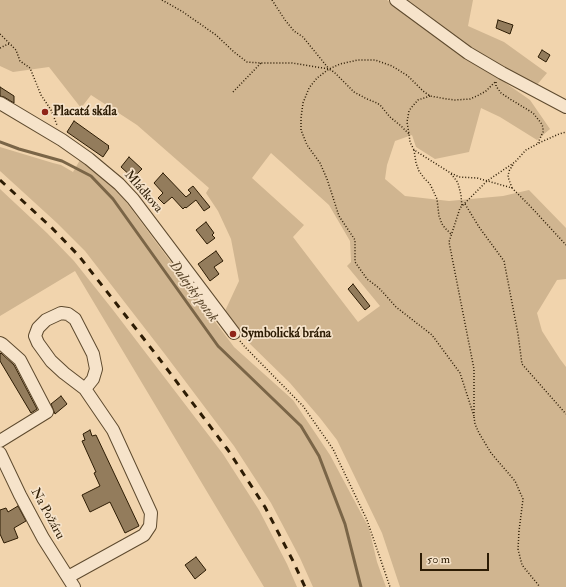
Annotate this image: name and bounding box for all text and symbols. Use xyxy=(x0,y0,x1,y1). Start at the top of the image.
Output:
place label: Placatá skála xyxy=(53,104,117,120)
marker: Placatá skála xyxy=(40,107,50,117)
street label: Mládkova xyxy=(120,168,166,216)
water label: Dalejský potok xyxy=(165,258,221,326)
place label: Symbolická brána xyxy=(241,326,331,342)
marker: Symbolická brána xyxy=(228,329,238,339)
street label: Na Požáru xyxy=(27,486,67,542)
scale bar xyxy=(422,545,491,571)
text: 50 m xyxy=(427,552,450,567)

